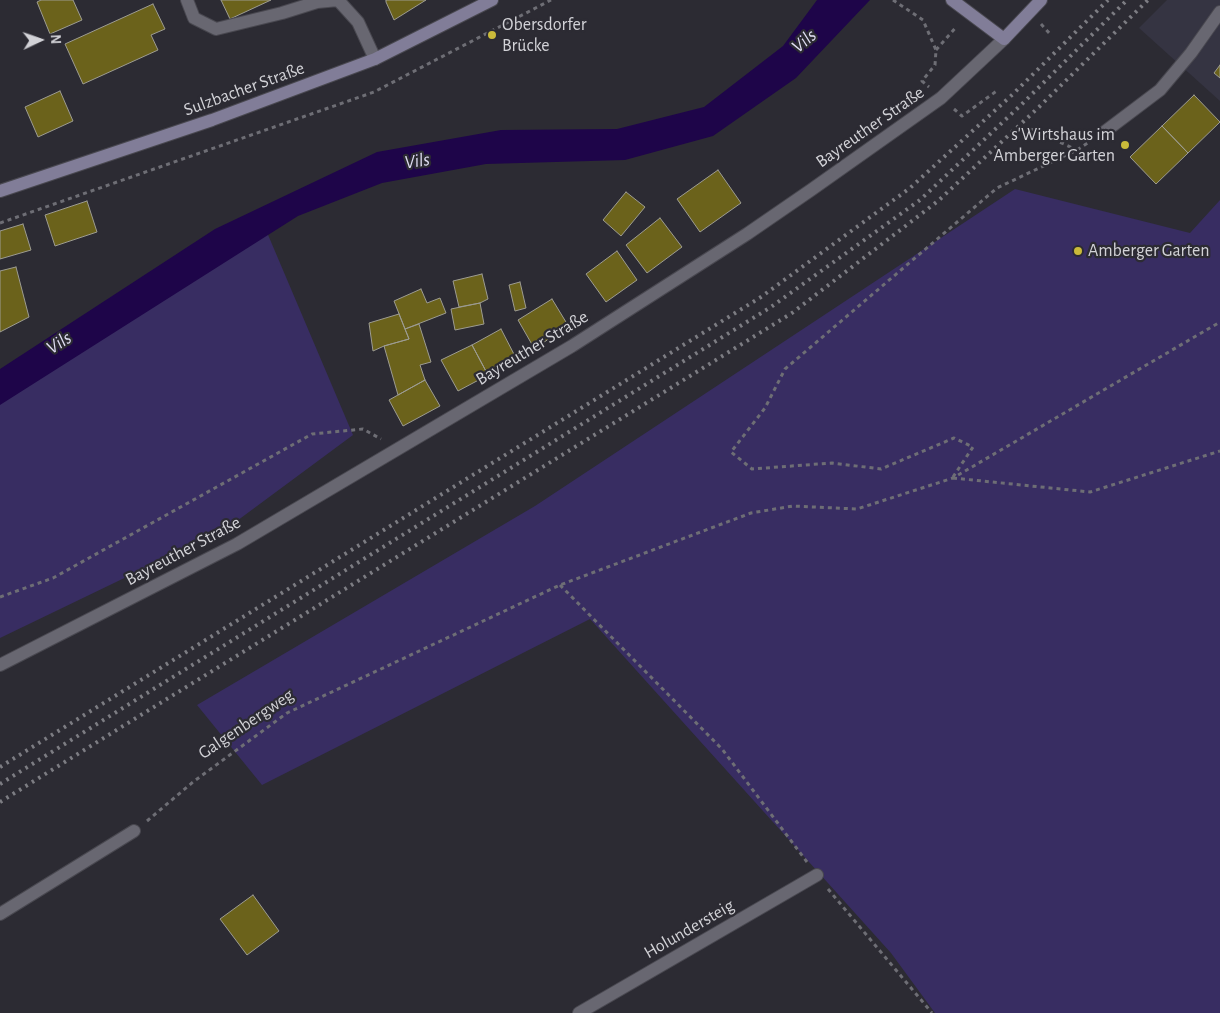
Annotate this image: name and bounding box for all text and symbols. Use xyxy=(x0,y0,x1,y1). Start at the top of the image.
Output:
place label: Obersdorfer Brücke xyxy=(502,14,586,56)
north arrow xyxy=(15,15,65,65)
water label: Vils xyxy=(787,24,821,58)
marker: Obersdorfer Brücke xyxy=(486,29,498,41)
text: N xyxy=(48,34,62,44)
street label: Sulzbacher Straße xyxy=(181,57,307,121)
street label: Bayreuther Straße xyxy=(812,82,928,172)
place label: s'Wirtshaus im Amberger Garten xyxy=(994,124,1115,166)
marker: s'Wirtshaus im Amberger Garten xyxy=(1119,139,1131,151)
water label: Vils xyxy=(403,148,431,174)
place label: Amberger Garten xyxy=(1088,240,1209,262)
marker: Amberger Garten xyxy=(1072,245,1084,257)
street label: Bayreuther Straße xyxy=(472,306,592,390)
water label: Vils xyxy=(42,327,76,359)
street label: Bayreuther Straße xyxy=(122,512,244,590)
street label: Galgenbergweg xyxy=(194,684,298,764)
street label: Holundersteig xyxy=(640,895,738,963)

